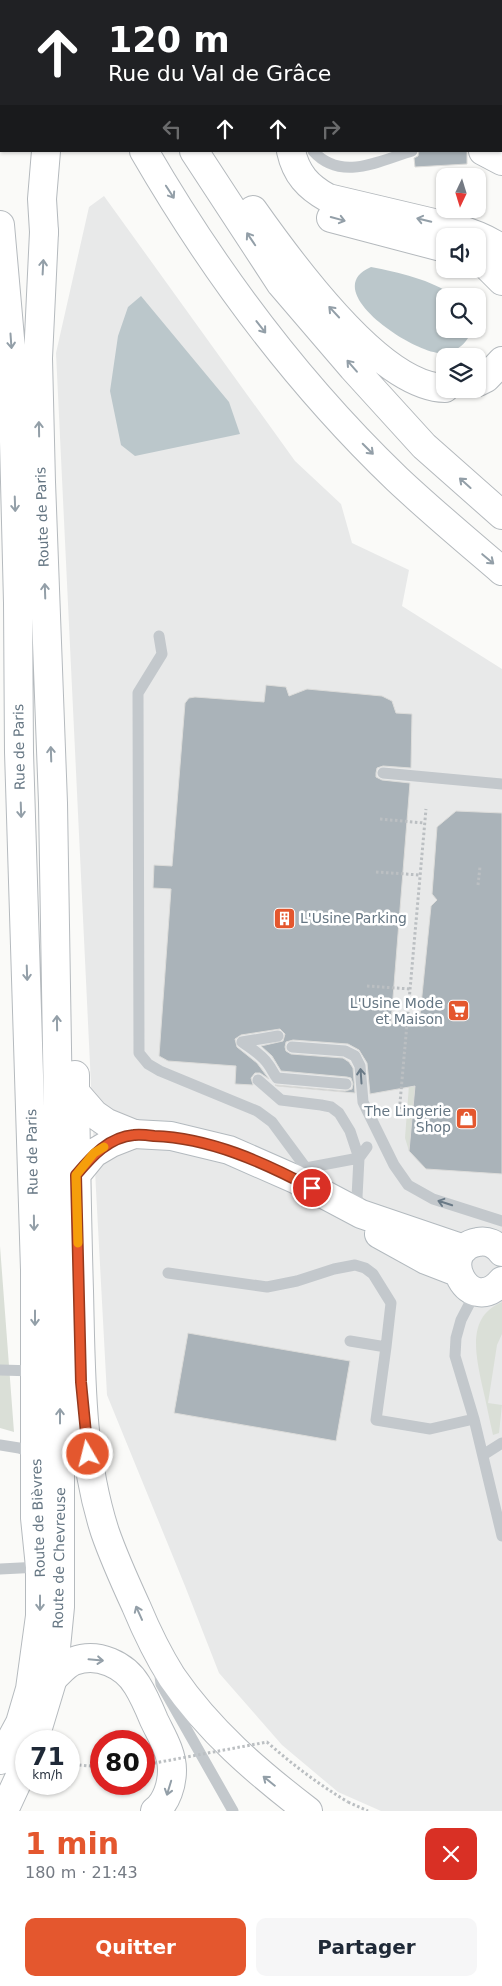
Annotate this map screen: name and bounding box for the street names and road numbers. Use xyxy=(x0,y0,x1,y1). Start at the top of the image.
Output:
street label: Route de Paris xyxy=(32,467,52,567)
street label: Rue de Paris xyxy=(10,704,28,790)
street label: Rue de Paris xyxy=(23,1109,41,1195)
street label: Route de Bièvres xyxy=(28,1458,48,1578)
street label: Route de Chevreuse xyxy=(50,1487,68,1629)

